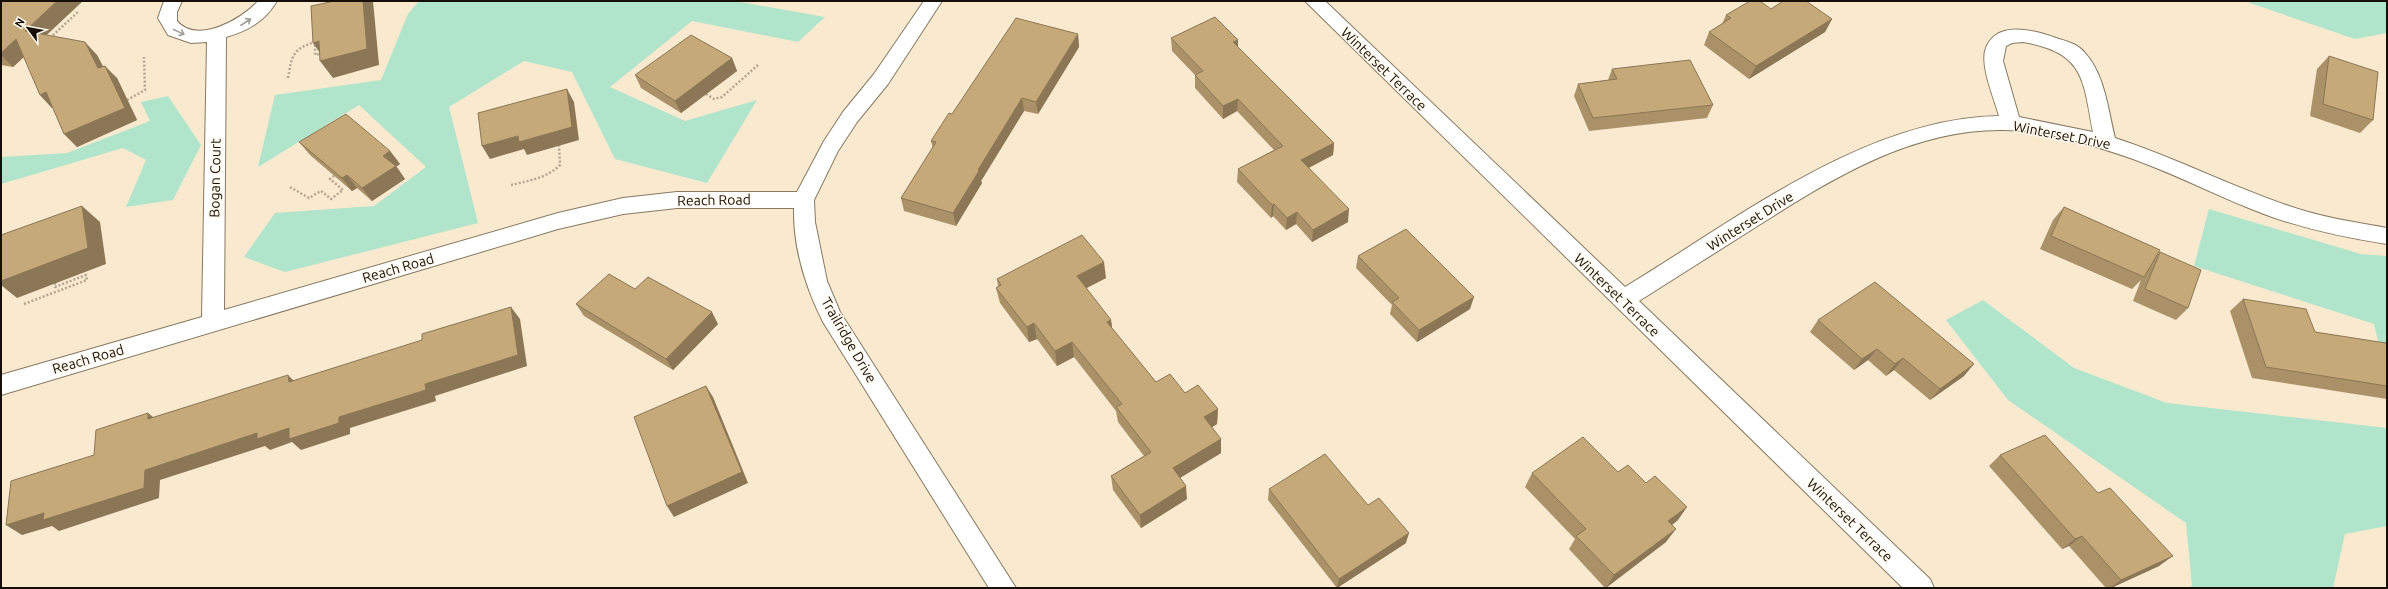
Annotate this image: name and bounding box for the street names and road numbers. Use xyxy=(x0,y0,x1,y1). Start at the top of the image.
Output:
street label: Winterset Terrace xyxy=(1338,24,1430,114)
street label: Winterset Drive xyxy=(2012,118,2112,152)
street label: Bogan Court xyxy=(206,138,224,218)
street label: Winterset Drive xyxy=(1704,188,1796,254)
street label: Reach Road xyxy=(677,191,751,209)
street label: Reach Road xyxy=(360,250,436,286)
street label: Winterset Terrace xyxy=(1571,250,1663,340)
street label: Trailridge Drive xyxy=(818,294,880,386)
street label: Reach Road xyxy=(50,341,126,377)
street label: Winterset Terrace xyxy=(1804,475,1896,565)

